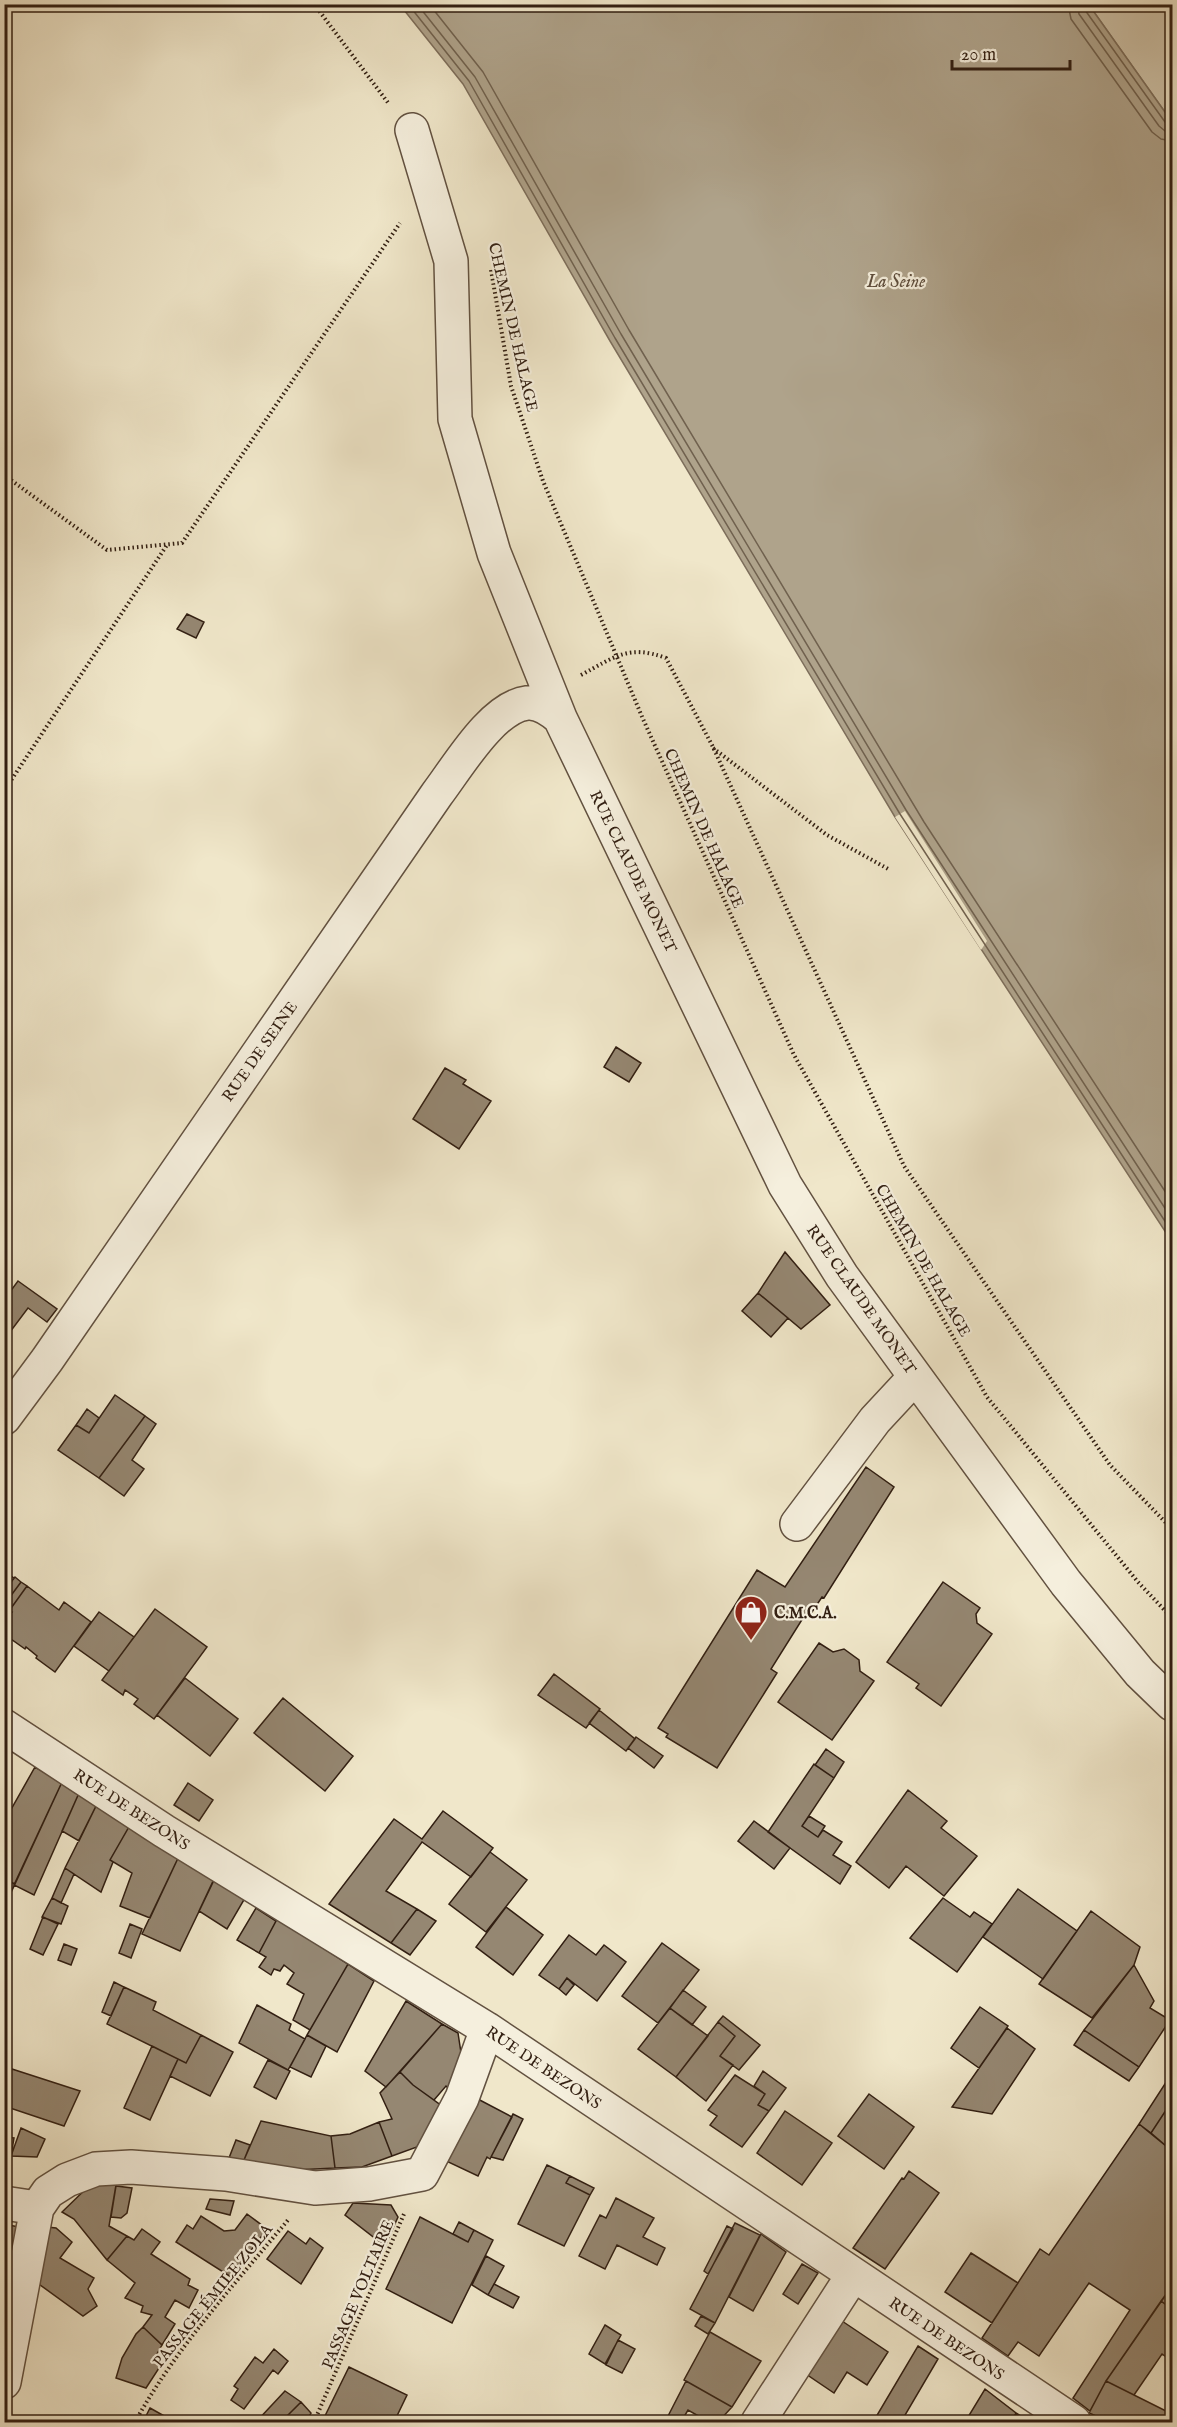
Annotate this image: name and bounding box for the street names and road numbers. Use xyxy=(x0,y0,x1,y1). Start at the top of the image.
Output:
street label: CHEMIN DE HALAGE xyxy=(483,241,541,414)
street label: CHEMIN DE HALAGE xyxy=(659,746,748,912)
street label: RUE CLAUDE MONET xyxy=(584,788,680,957)
street label: RUE DE SEINE xyxy=(219,998,303,1106)
street label: CHEMIN DE HALAGE xyxy=(870,1181,974,1341)
street label: RUE CLAUDE MONET xyxy=(801,1222,920,1379)
street label: RUE DE BEZONS xyxy=(69,1766,193,1856)
street label: RUE DE BEZONS xyxy=(481,2023,604,2115)
street label: PASSAGE VOLTAIRE xyxy=(318,2217,399,2372)
street label: PASSAGE ÉMILE ZOLA xyxy=(148,2218,279,2372)
street label: RUE DE BEZONS xyxy=(884,2294,1007,2386)

